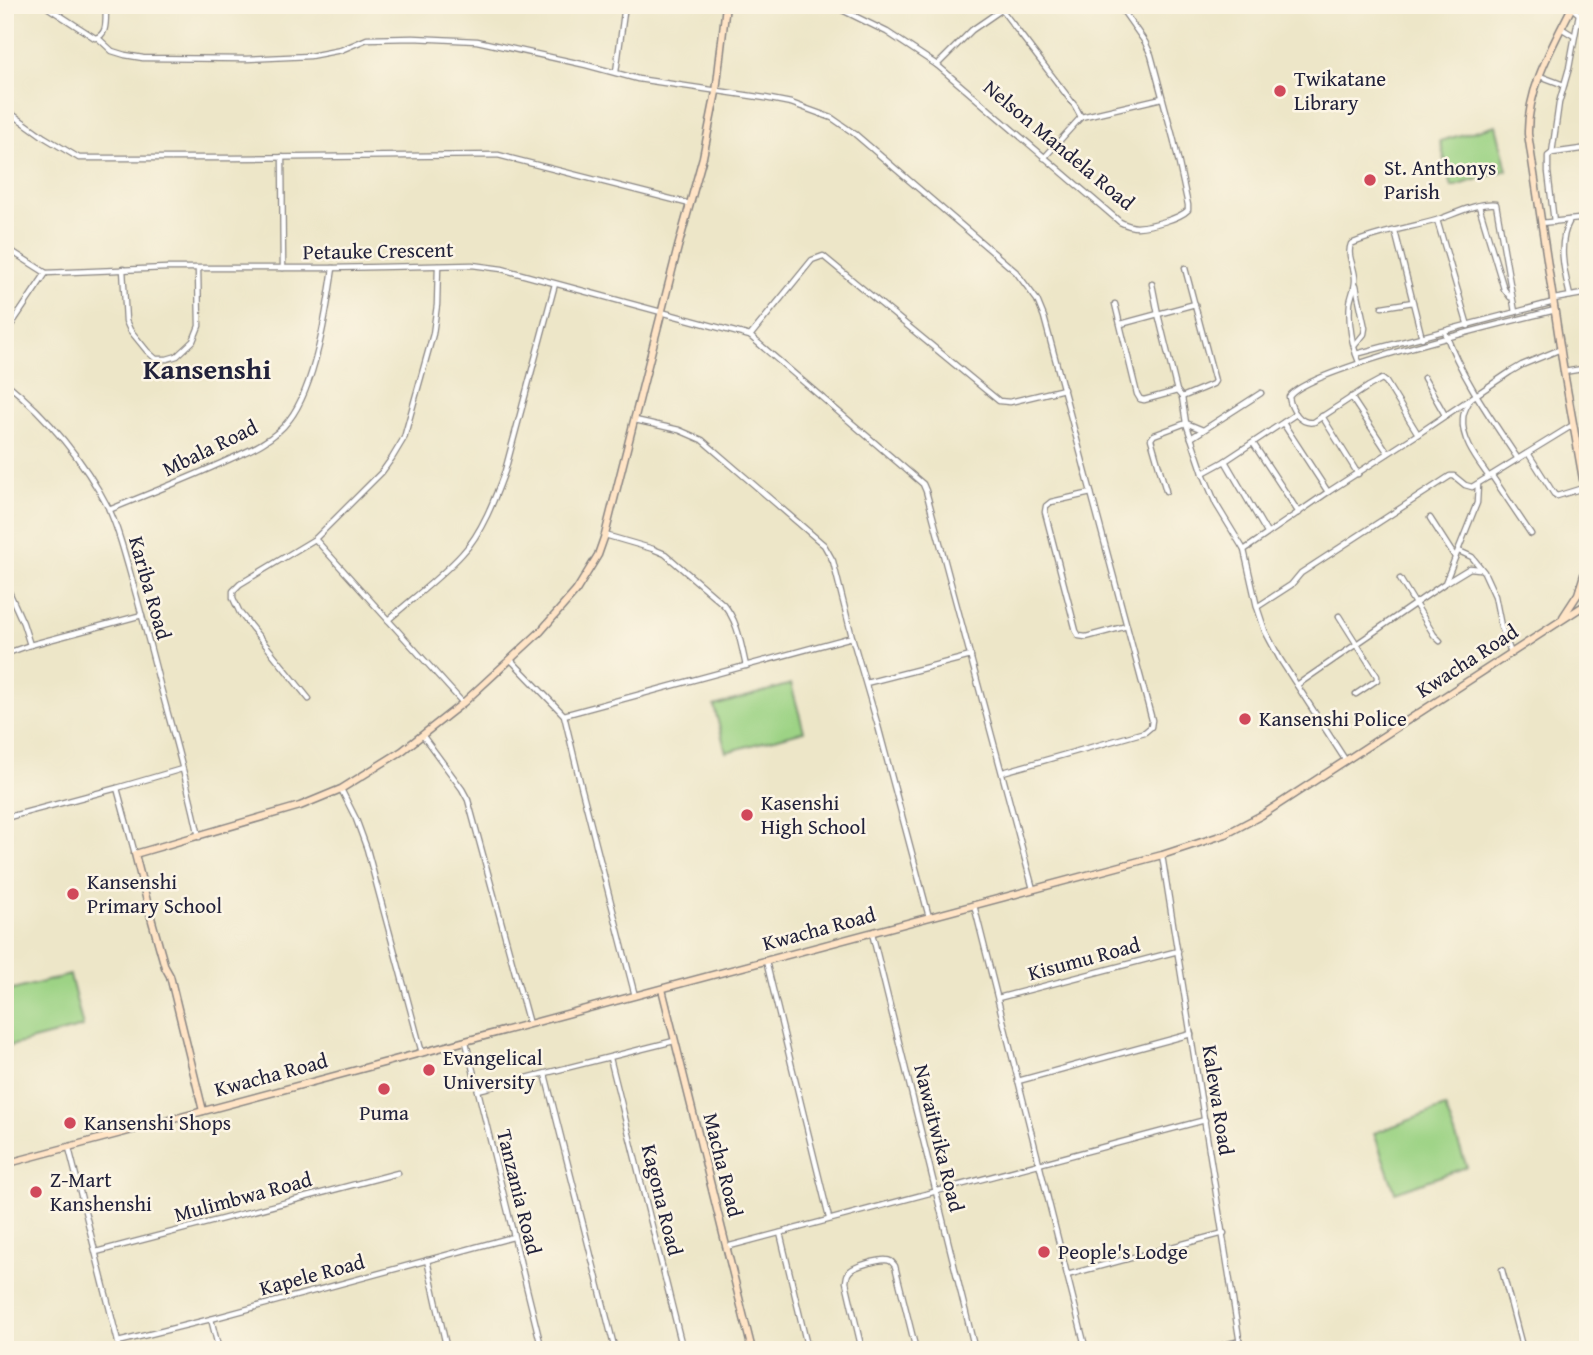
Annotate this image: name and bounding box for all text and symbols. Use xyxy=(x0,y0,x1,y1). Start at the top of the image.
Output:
place label: Twikatane Library xyxy=(1294,63,1386,118)
street label: Nelson Mandela Road xyxy=(977,72,1142,218)
marker: Twikatane Library xyxy=(1272,83,1288,99)
place label: St. Anthonys Parish xyxy=(1384,152,1496,207)
marker: St. Anthonys Parish xyxy=(1362,172,1378,188)
street label: Petauke Crescent xyxy=(302,234,454,267)
district label: Kansenshi xyxy=(143,348,271,389)
street label: Mbala Road xyxy=(157,411,263,484)
street label: Kariba Road xyxy=(121,533,180,644)
street label: Kwacha Road xyxy=(1410,616,1525,705)
place label: Kansenshi Police xyxy=(1259,703,1407,734)
marker: Kansenshi Police xyxy=(1237,711,1253,727)
place label: Kasenshi High School xyxy=(761,787,866,842)
marker: Kasenshi High School xyxy=(739,807,755,823)
place label: Kansenshi Primary School xyxy=(87,866,222,921)
marker: Kansenshi Primary School xyxy=(65,886,81,902)
street label: Kwacha Road xyxy=(759,898,880,959)
street label: Kisumu Road xyxy=(1024,928,1144,988)
place label: Evangelical University xyxy=(443,1042,543,1097)
street label: Kalewa Road xyxy=(1194,1043,1243,1158)
street label: Kwacha Road xyxy=(211,1044,332,1105)
street label: Nawaitwika Road xyxy=(906,1061,973,1216)
marker: Evangelical University xyxy=(421,1062,437,1078)
marker: Puma xyxy=(376,1081,392,1097)
place label: Puma xyxy=(359,1097,409,1128)
place label: Kansenshi Shops xyxy=(84,1107,231,1138)
street label: Macha Road xyxy=(696,1109,752,1221)
marker: Kansenshi Shops xyxy=(62,1115,78,1131)
street label: Tanzania Road xyxy=(489,1126,550,1258)
street label: Kagona Road xyxy=(634,1141,691,1260)
street label: Mulimbwa Road xyxy=(171,1163,316,1230)
place label: Z-Mart Kanshenshi xyxy=(50,1164,152,1219)
marker: Z-Mart Kanshenshi xyxy=(28,1184,44,1200)
place label: People's Lodge xyxy=(1058,1236,1188,1267)
marker: People's Lodge xyxy=(1036,1244,1052,1260)
street label: Kapele Road xyxy=(256,1245,369,1303)

